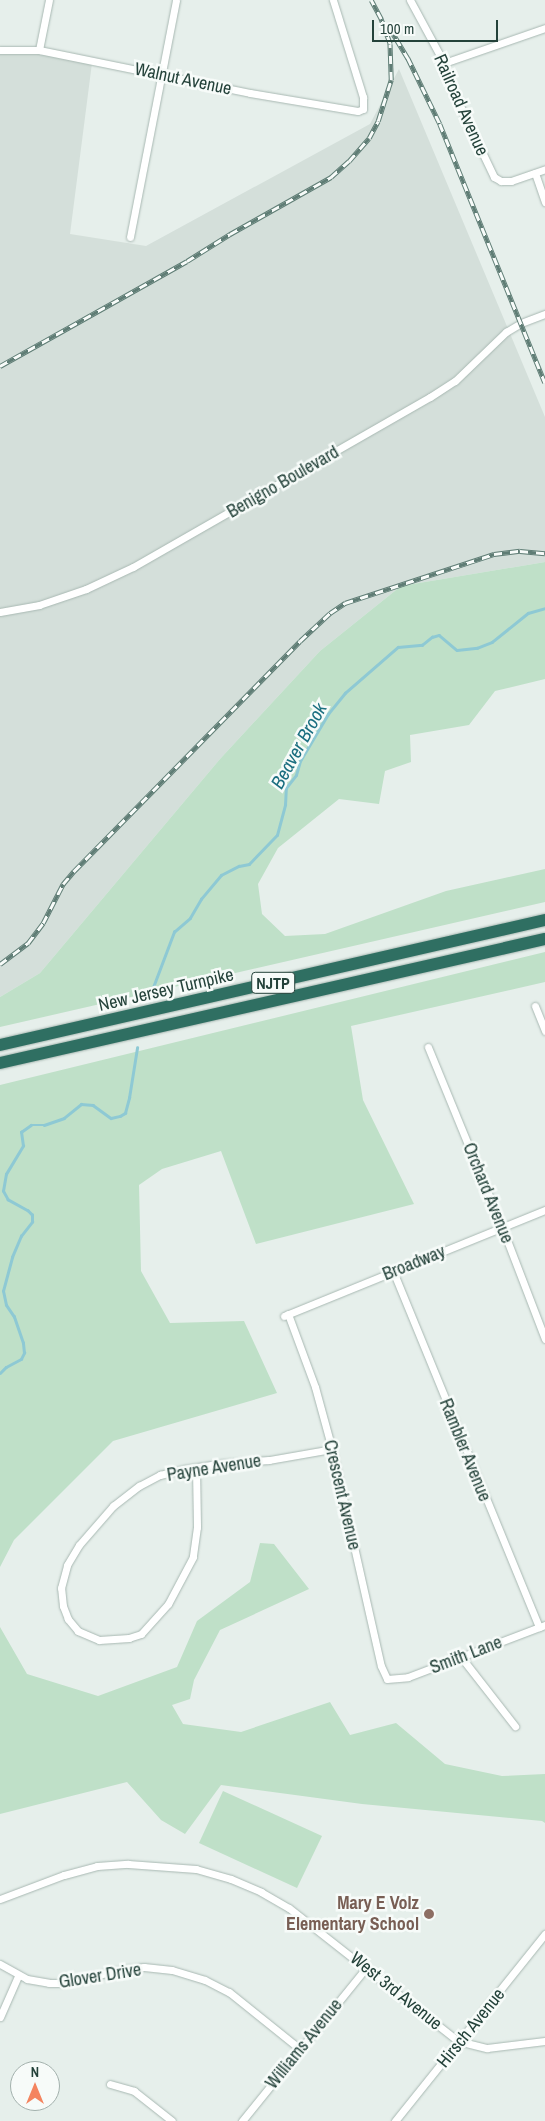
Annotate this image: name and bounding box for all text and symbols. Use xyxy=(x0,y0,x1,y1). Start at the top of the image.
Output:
scale bar xyxy=(375,10,501,42)
text: 100 m xyxy=(380,18,414,39)
street label: Railroad Avenue xyxy=(429,51,493,159)
street label: Walnut Avenue xyxy=(132,58,234,100)
street label: Benigno Boulevard xyxy=(223,441,343,523)
water label: Beaver Brook xyxy=(266,699,332,793)
street label: New Jersey Turnpike xyxy=(96,964,236,1016)
road number: NJTP xyxy=(250,970,296,996)
street label: Orchard Avenue xyxy=(458,1139,518,1247)
street label: Broadway xyxy=(380,1241,448,1285)
street label: Rambler Avenue xyxy=(434,1395,496,1505)
street label: Crescent Avenue xyxy=(319,1438,365,1552)
street label: Payne Avenue xyxy=(165,1450,263,1486)
street label: Smith Lane xyxy=(427,1631,505,1679)
place label: Mary E Volz Elementary School xyxy=(286,1893,419,1936)
marker: Mary E Volz Elementary School xyxy=(423,1908,435,1920)
street label: West 3rd Avenue xyxy=(345,1947,447,2035)
street label: Glover Drive xyxy=(57,1959,143,1993)
street label: Hirsch Avenue xyxy=(432,1984,510,2072)
street label: Williams Avenue xyxy=(261,1994,347,2094)
north arrow xyxy=(10,2061,60,2111)
text: N xyxy=(31,2063,39,2081)

